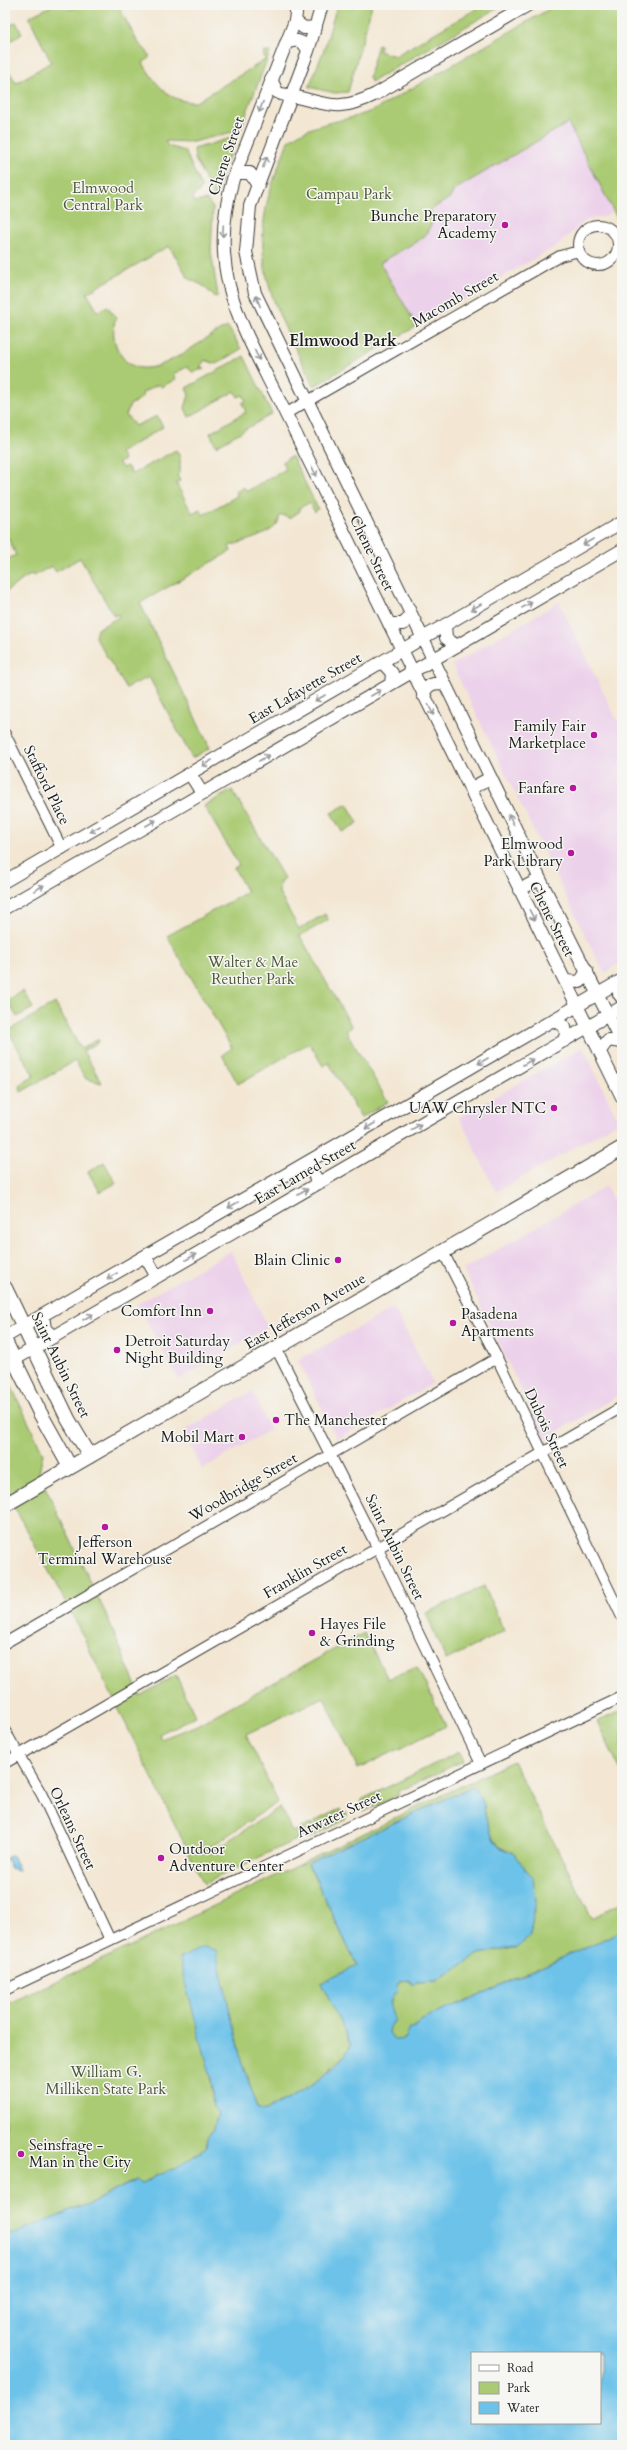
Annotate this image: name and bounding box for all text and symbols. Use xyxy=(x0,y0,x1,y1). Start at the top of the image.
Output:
one-way arrow xyxy=(256,101,264,113)
street label: Chene Street xyxy=(203,114,249,198)
one-way arrow xyxy=(262,156,270,168)
park label: Elmwood Central Park xyxy=(63,178,143,215)
park label: Campau Park xyxy=(306,184,392,204)
place label: Bunche Preparatory Academy xyxy=(370,206,497,243)
marker: Bunche Preparatory Academy xyxy=(500,220,510,230)
one-way arrow xyxy=(219,224,226,237)
street label: Macomb Street xyxy=(408,266,502,332)
one-way arrow xyxy=(253,296,261,308)
district label: Elmwood Park xyxy=(289,330,397,352)
one-way arrow xyxy=(254,348,261,360)
one-way arrow xyxy=(311,465,318,477)
street label: Chene Street xyxy=(345,512,399,594)
one-way arrow xyxy=(582,538,594,546)
one-way arrow xyxy=(521,601,533,609)
one-way arrow xyxy=(470,604,482,612)
street label: East Lafayette Street xyxy=(245,647,365,728)
one-way arrow xyxy=(370,688,382,696)
one-way arrow xyxy=(314,695,326,703)
one-way arrow xyxy=(428,704,435,716)
place label: Family Fair Marketplace xyxy=(508,716,587,753)
marker: Family Fair Marketplace xyxy=(589,730,599,740)
street label: Stafford Place xyxy=(19,742,75,828)
one-way arrow xyxy=(258,753,270,761)
one-way arrow xyxy=(201,760,213,768)
place label: Fanfare xyxy=(518,778,565,798)
marker: Fanfare xyxy=(568,783,578,793)
one-way arrow xyxy=(507,814,514,826)
one-way arrow xyxy=(145,818,157,826)
one-way arrow xyxy=(89,826,101,834)
place label: Elmwood Park Library xyxy=(483,834,563,871)
marker: Elmwood Park Library xyxy=(566,848,576,858)
street label: Chene Street xyxy=(524,878,580,960)
one-way arrow xyxy=(33,884,45,892)
one-way arrow xyxy=(528,909,536,921)
park label: Walter & Mae Reuther Park xyxy=(207,952,298,989)
one-way arrow xyxy=(477,1057,489,1065)
one-way arrow xyxy=(522,1057,534,1065)
place label: UAW Chrysler NTC xyxy=(409,1098,546,1118)
marker: UAW Chrysler NTC xyxy=(549,1103,559,1113)
one-way arrow xyxy=(364,1122,376,1130)
one-way arrow xyxy=(410,1122,422,1130)
street label: East Larned Street xyxy=(251,1135,360,1209)
one-way arrow xyxy=(297,1188,309,1196)
one-way arrow xyxy=(227,1202,239,1210)
place label: Blain Clinic xyxy=(254,1250,330,1270)
one-way arrow xyxy=(185,1253,197,1261)
marker: Blain Clinic xyxy=(333,1255,343,1265)
street label: East Jefferson Avenue xyxy=(241,1268,369,1354)
one-way arrow xyxy=(106,1272,118,1280)
place label: Comfort Inn xyxy=(121,1301,202,1321)
place label: Pasadena Apartments xyxy=(461,1304,534,1341)
marker: Comfort Inn xyxy=(205,1306,215,1316)
street label: Saint Aubin Street xyxy=(27,1309,95,1421)
one-way arrow xyxy=(82,1312,94,1320)
marker: Pasadena Apartments xyxy=(448,1318,458,1328)
place label: Detroit Saturday Night Building xyxy=(125,1331,230,1368)
marker: Detroit Saturday Night Building xyxy=(112,1345,122,1355)
street label: Dubois Street xyxy=(520,1385,574,1471)
place label: The Manchester xyxy=(284,1410,388,1430)
marker: The Manchester xyxy=(271,1415,281,1425)
place label: Mobil Mart xyxy=(161,1427,234,1447)
marker: Mobil Mart xyxy=(237,1432,247,1442)
street label: Woodbridge Street xyxy=(184,1448,301,1527)
street label: Saint Aubin Street xyxy=(361,1491,429,1603)
marker: Jefferson Terminal Warehouse xyxy=(100,1522,110,1532)
place label: Jefferson Terminal Warehouse xyxy=(38,1532,173,1569)
street label: Franklin Street xyxy=(259,1539,351,1603)
place label: Hayes File & Grinding xyxy=(320,1614,395,1651)
marker: Hayes File & Grinding xyxy=(307,1628,317,1638)
street label: Orleans Street xyxy=(45,1783,101,1873)
street label: Atwater Street xyxy=(294,1786,385,1842)
place label: Outdoor Adventure Center xyxy=(169,1839,284,1876)
marker: Outdoor Adventure Center xyxy=(156,1853,166,1863)
park label: William G. Milliken State Park xyxy=(46,2062,166,2099)
place label: Seinsfrage - Man in the City xyxy=(29,2135,131,2172)
marker: Seinsfrage - Man in the City xyxy=(16,2149,26,2159)
legend xyxy=(471,2352,601,2424)
text: Road xyxy=(507,2360,534,2376)
text: Park xyxy=(507,2380,531,2396)
text: Water xyxy=(506,2400,540,2416)

